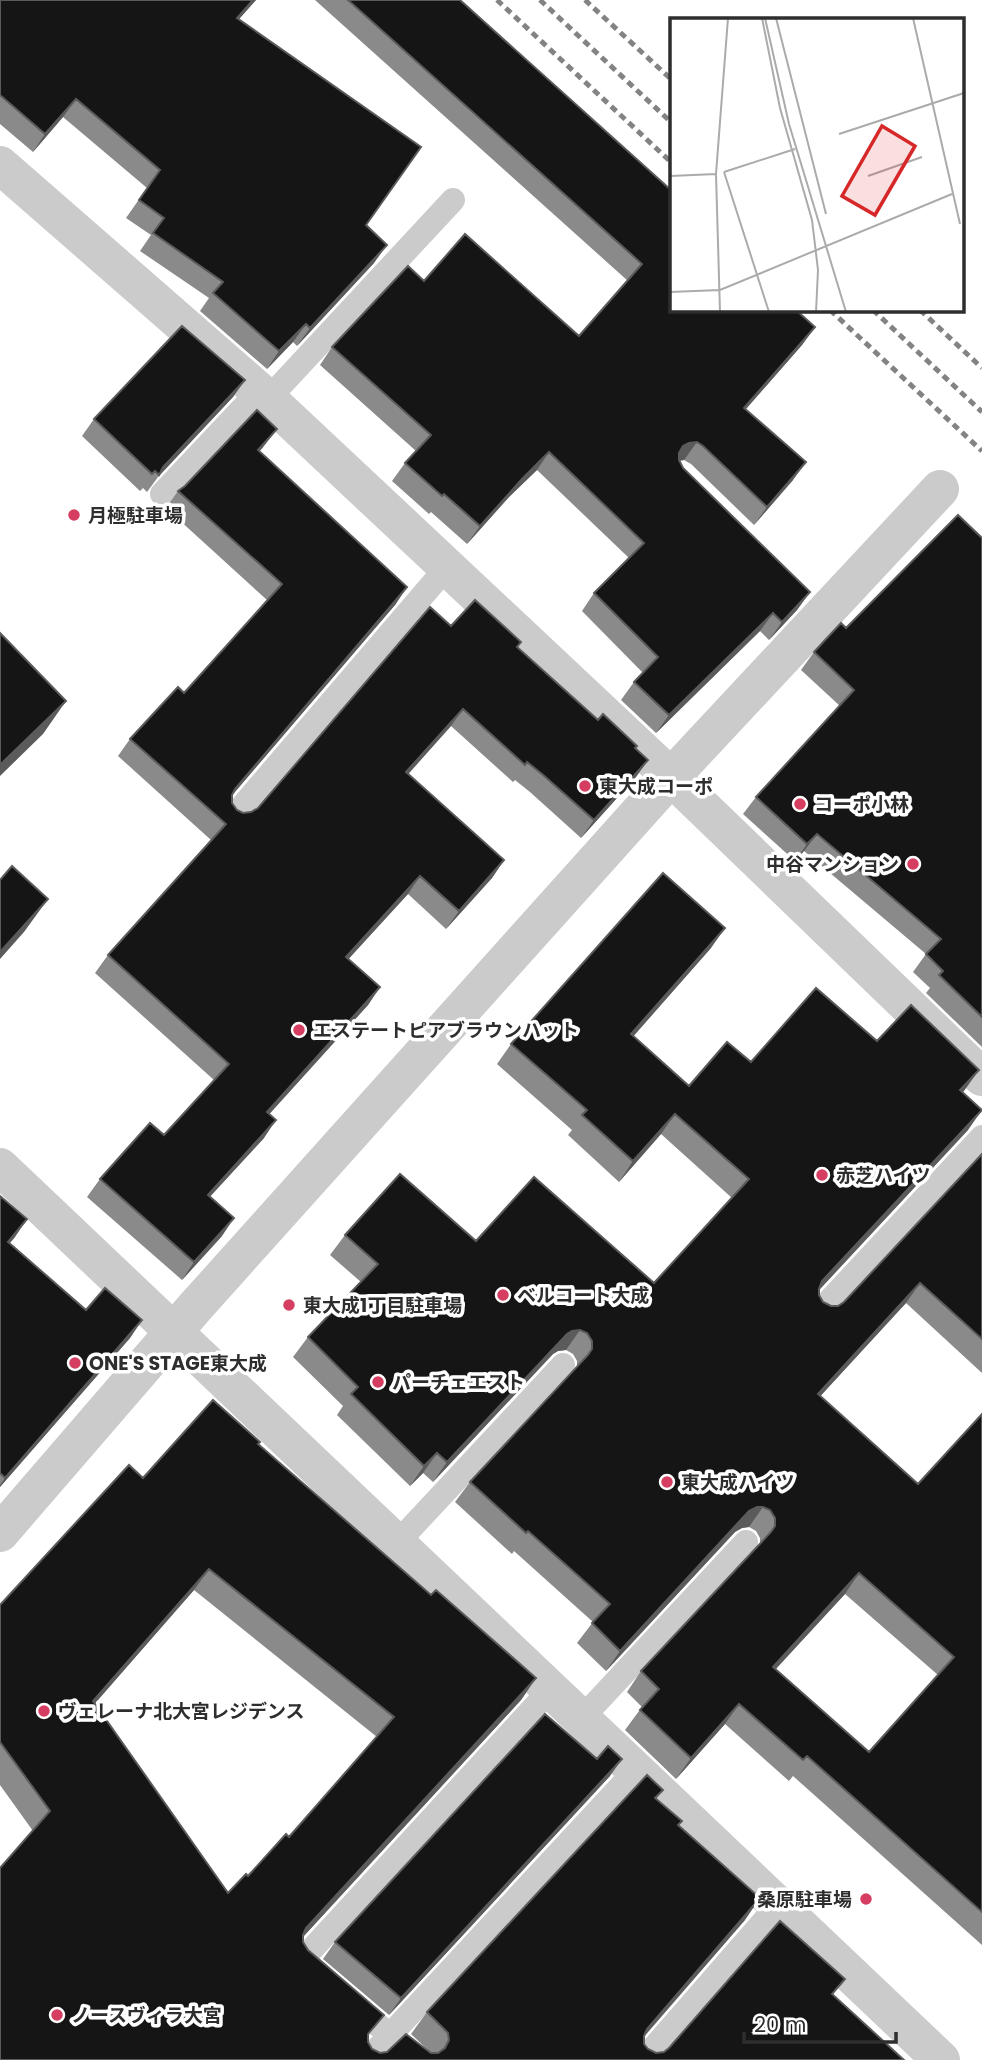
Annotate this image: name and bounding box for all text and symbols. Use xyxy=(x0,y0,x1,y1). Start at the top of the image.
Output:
inset map xyxy=(670,18,964,312)
place label: 月極駐車場 xyxy=(88,502,183,529)
marker: 月極駐車場 xyxy=(66,507,82,523)
place label: 東大成コーポ xyxy=(599,773,713,800)
marker: 東大成コーポ xyxy=(577,778,593,794)
place label: コーポ小林 xyxy=(814,791,909,818)
marker: コーポ小林 xyxy=(792,796,808,812)
place label: 中谷マンション xyxy=(766,851,899,878)
marker: 中谷マンション xyxy=(905,856,921,872)
place label: エステートピアブラウンハット xyxy=(313,1017,579,1044)
marker: エステートピアブラウンハット xyxy=(291,1022,307,1038)
place label: 赤芝ハイツ xyxy=(836,1162,931,1189)
marker: 赤芝ハイツ xyxy=(814,1167,830,1183)
place label: ベルコート大成 xyxy=(517,1282,650,1309)
marker: ベルコート大成 xyxy=(495,1287,511,1303)
place label: 東大成1丁目駐車場 xyxy=(303,1292,462,1319)
marker: 東大成1丁目駐車場 xyxy=(281,1297,297,1313)
place label: ONE'S STAGE東大成 xyxy=(89,1350,267,1377)
marker: ONE'S STAGE東大成 xyxy=(67,1355,83,1371)
place label: パーチェエスト xyxy=(392,1369,525,1396)
marker: パーチェエスト xyxy=(370,1374,386,1390)
place label: 東大成ハイツ xyxy=(681,1469,795,1496)
marker: 東大成ハイツ xyxy=(659,1474,675,1490)
place label: ヴェレーナ北大宮レジデンス xyxy=(58,1698,305,1725)
marker: ヴェレーナ北大宮レジデンス xyxy=(36,1703,52,1719)
place label: 桑原駐車場 xyxy=(757,1886,852,1913)
marker: 桑原駐車場 xyxy=(858,1891,874,1907)
scale bar xyxy=(744,2000,896,2044)
place label: ノースヴィラ大宮 xyxy=(71,2002,222,2029)
marker: ノースヴィラ大宮 xyxy=(49,2007,65,2023)
text: 20 m xyxy=(754,2010,807,2039)

